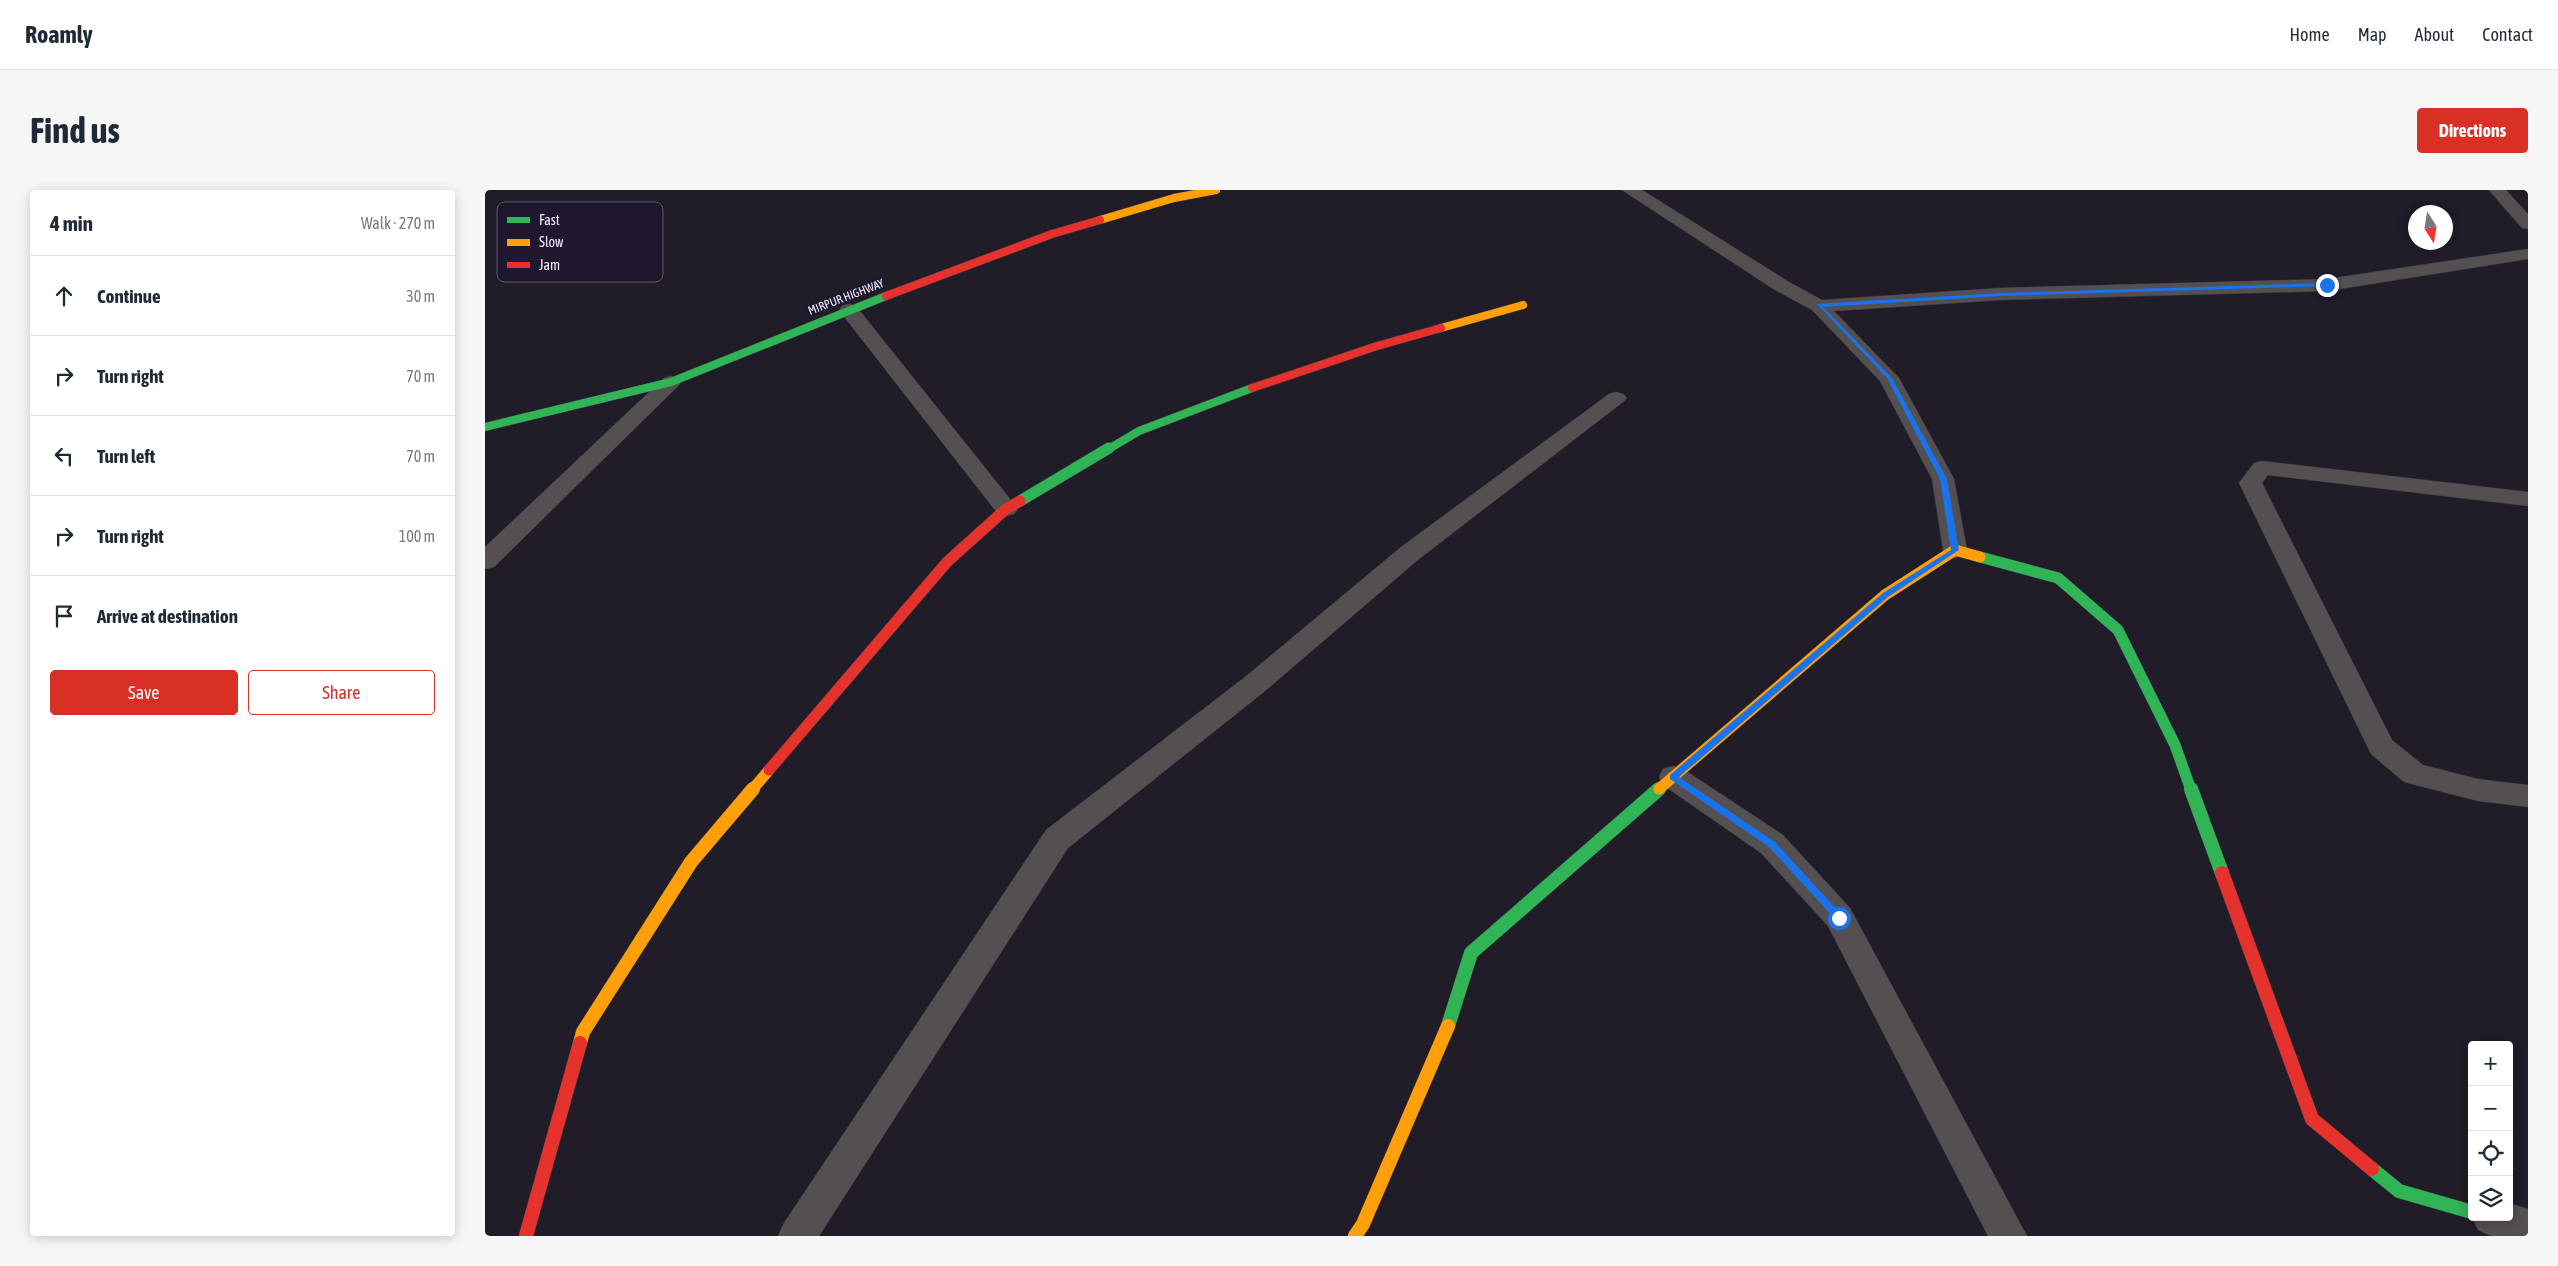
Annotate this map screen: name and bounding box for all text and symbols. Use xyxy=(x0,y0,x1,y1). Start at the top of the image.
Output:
text: Roamly xyxy=(25,21,93,48)
text: Home xyxy=(2290,24,2330,45)
text: Map xyxy=(2358,24,2387,45)
text: About xyxy=(2415,24,2454,45)
text: Contact xyxy=(2482,24,2533,45)
button: Directions xyxy=(2417,108,2528,153)
text: Find us xyxy=(30,110,120,150)
legend xyxy=(497,202,663,282)
north arrow xyxy=(2408,205,2453,250)
text: 4 min xyxy=(50,211,93,235)
text: Fast xyxy=(539,212,560,228)
text: Walk · 270 m xyxy=(361,214,435,232)
text: Slow xyxy=(539,234,564,250)
text: Jam xyxy=(539,257,560,273)
route end xyxy=(2316,274,2339,297)
street label: MIRPUR HIGHWAY xyxy=(806,276,887,318)
icon: ahead xyxy=(50,282,78,310)
text: Continue xyxy=(97,285,161,307)
text: 30 m xyxy=(406,287,435,305)
icon: right xyxy=(50,362,78,390)
text: Turn right xyxy=(97,365,164,387)
text: 70 m xyxy=(406,367,435,385)
icon: left xyxy=(50,442,78,470)
text: Turn left xyxy=(97,445,155,467)
text: 70 m xyxy=(406,447,435,465)
icon: right xyxy=(50,522,78,550)
text: Turn right xyxy=(97,525,164,547)
text: 100 m xyxy=(399,527,435,545)
icon: arrive xyxy=(50,602,78,630)
text: Arrive at destination xyxy=(97,605,238,627)
button: Save xyxy=(50,670,238,715)
button: Share xyxy=(248,670,435,715)
route start xyxy=(1828,907,1851,930)
map controls xyxy=(2468,1041,2513,1221)
button: + xyxy=(2468,1041,2513,1086)
button: − xyxy=(2468,1086,2513,1131)
button: locate xyxy=(2468,1131,2513,1176)
button: layers xyxy=(2468,1176,2513,1221)

